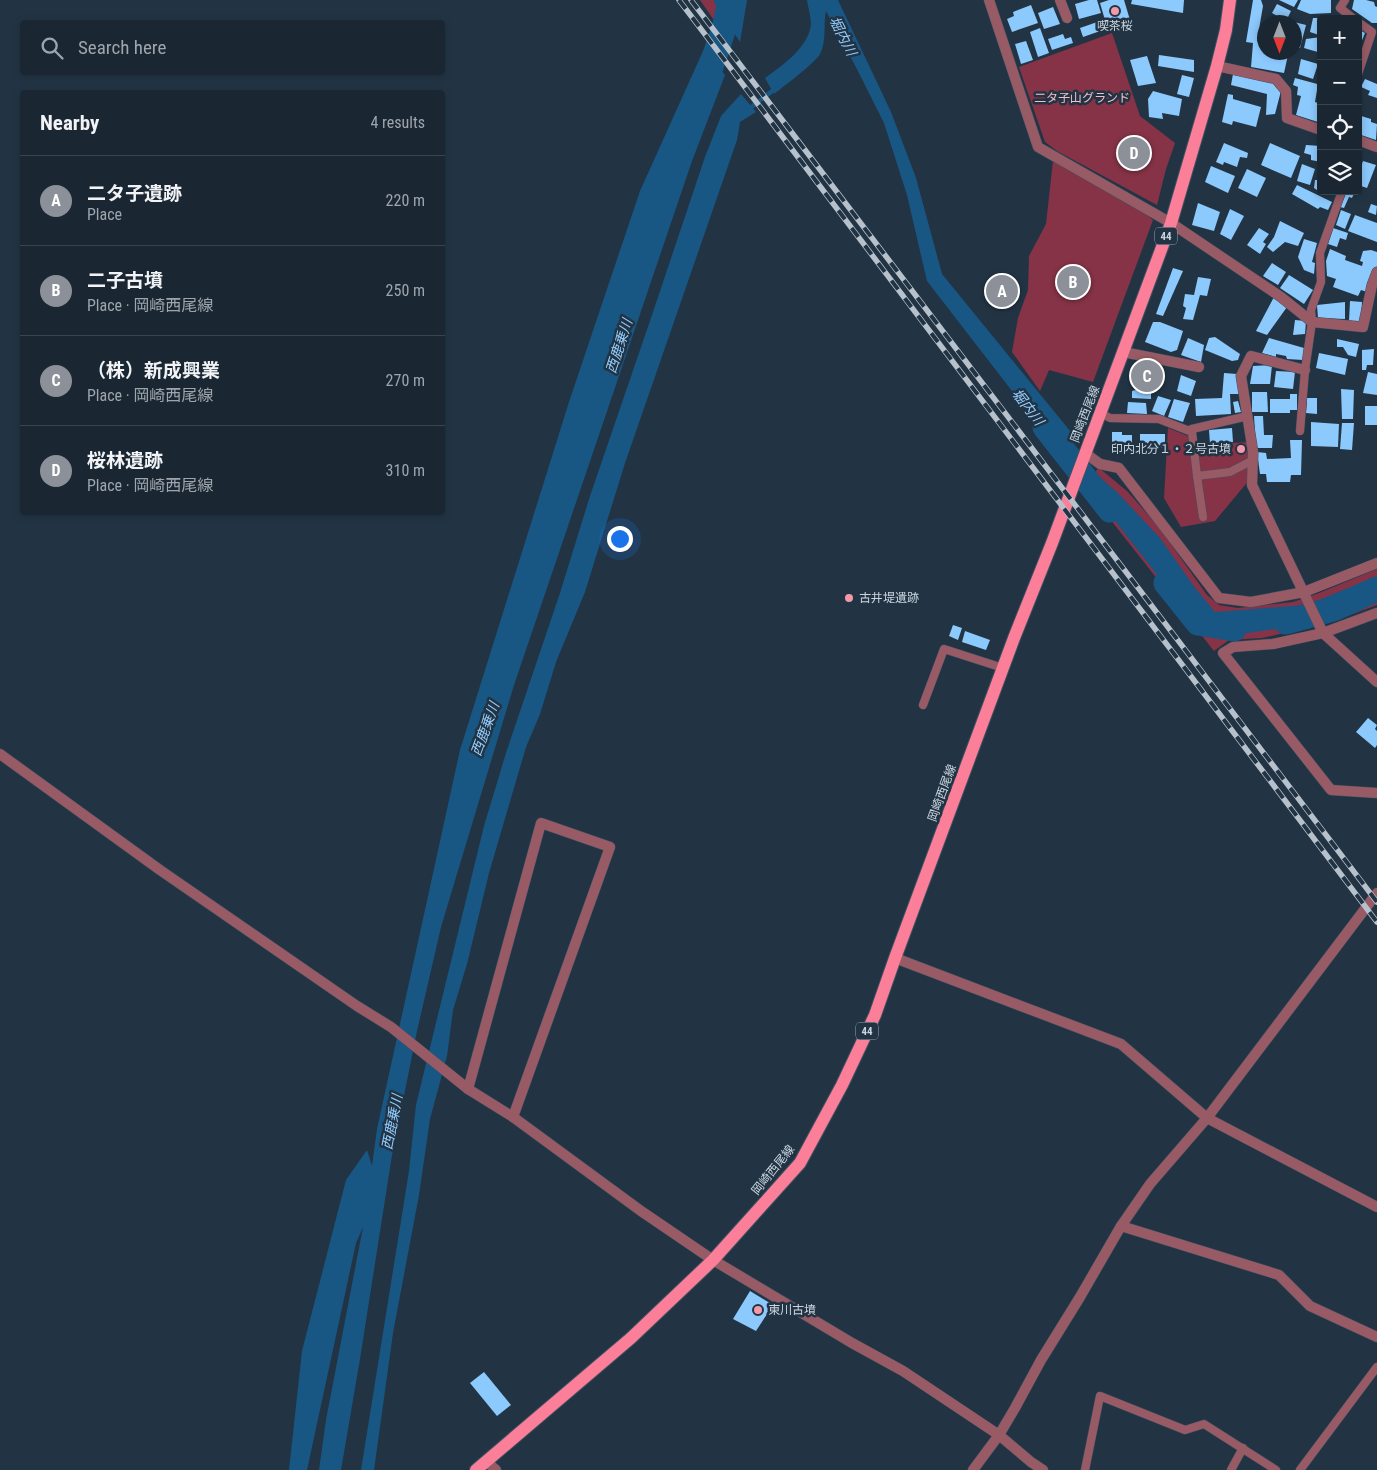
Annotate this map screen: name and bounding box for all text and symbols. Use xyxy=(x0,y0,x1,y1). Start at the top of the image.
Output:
marker: 喫茶桜 xyxy=(1109,5,1121,17)
water label: 堀内川 xyxy=(826,14,861,60)
north arrow xyxy=(1257,15,1302,60)
map controls xyxy=(1317,15,1362,195)
button: + xyxy=(1317,15,1362,60)
place label: 喫茶桜 xyxy=(1097,19,1133,33)
search box xyxy=(20,20,445,75)
icon: search xyxy=(38,34,66,62)
text: Search here xyxy=(78,36,166,59)
button: − xyxy=(1317,60,1362,105)
park label: 二タ子山グランド xyxy=(1034,91,1130,105)
button: locate xyxy=(1317,105,1362,150)
text: Nearby xyxy=(40,111,99,135)
text: 4 results xyxy=(370,113,425,132)
pin: D xyxy=(1118,134,1150,172)
button: layers xyxy=(1317,150,1362,195)
text: 二タ子遺跡 xyxy=(87,182,182,205)
text: A xyxy=(51,191,61,210)
text: 220 m xyxy=(386,191,425,210)
text: Place xyxy=(87,205,122,224)
road number: 44 xyxy=(1155,228,1177,245)
pin: B xyxy=(1057,263,1089,301)
text: 二子古墳 xyxy=(87,269,163,292)
pin: A xyxy=(986,272,1018,310)
text: B xyxy=(52,281,60,300)
text: 250 m xyxy=(386,281,425,300)
text: Place · 岡崎西尾線 xyxy=(87,296,213,315)
water label: 西鹿乗川 xyxy=(603,315,636,375)
pin: C xyxy=(1131,357,1163,395)
text: （株）新成興業 xyxy=(87,359,220,382)
text: C xyxy=(51,371,61,390)
text: 270 m xyxy=(386,371,425,390)
street label: 岡崎西尾線 xyxy=(1068,383,1102,445)
text: Place · 岡崎西尾線 xyxy=(87,386,213,405)
water label: 堀内川 xyxy=(1009,386,1048,430)
place label: 印内北分１・２号古墳 xyxy=(1111,442,1231,456)
marker: 印内北分１・２号古墳 xyxy=(1235,443,1247,455)
text: 桜林遺跡 xyxy=(87,449,163,472)
text: D xyxy=(51,461,61,480)
text: 310 m xyxy=(386,461,425,480)
text: Place · 岡崎西尾線 xyxy=(87,476,213,495)
your location xyxy=(607,526,633,552)
place label: 古井堤遺跡 xyxy=(859,591,919,605)
marker: 古井堤遺跡 xyxy=(843,592,855,604)
water label: 西鹿乗川 xyxy=(468,698,503,758)
street label: 岡崎西尾線 xyxy=(925,762,959,824)
road number: 44 xyxy=(856,1022,878,1040)
water label: 西鹿乗川 xyxy=(379,1091,406,1151)
street label: 岡崎西尾線 xyxy=(749,1142,797,1198)
place label: 東川古墳 xyxy=(768,1303,816,1317)
marker: 東川古墳 xyxy=(752,1304,764,1316)

